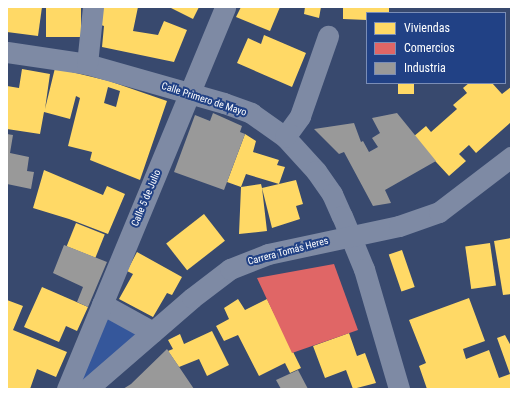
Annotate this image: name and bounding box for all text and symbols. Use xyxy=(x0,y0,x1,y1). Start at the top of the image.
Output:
legend xyxy=(366,12,506,84)
text: Viviendas xyxy=(404,21,450,35)
text: Comercios xyxy=(404,41,455,55)
text: Industria xyxy=(404,61,446,75)
street label: Calle Primero de Mayo xyxy=(160,80,248,118)
street label: Calle 5 de Julio xyxy=(129,168,163,228)
street label: Carrera Tomás Heres xyxy=(246,234,330,268)

